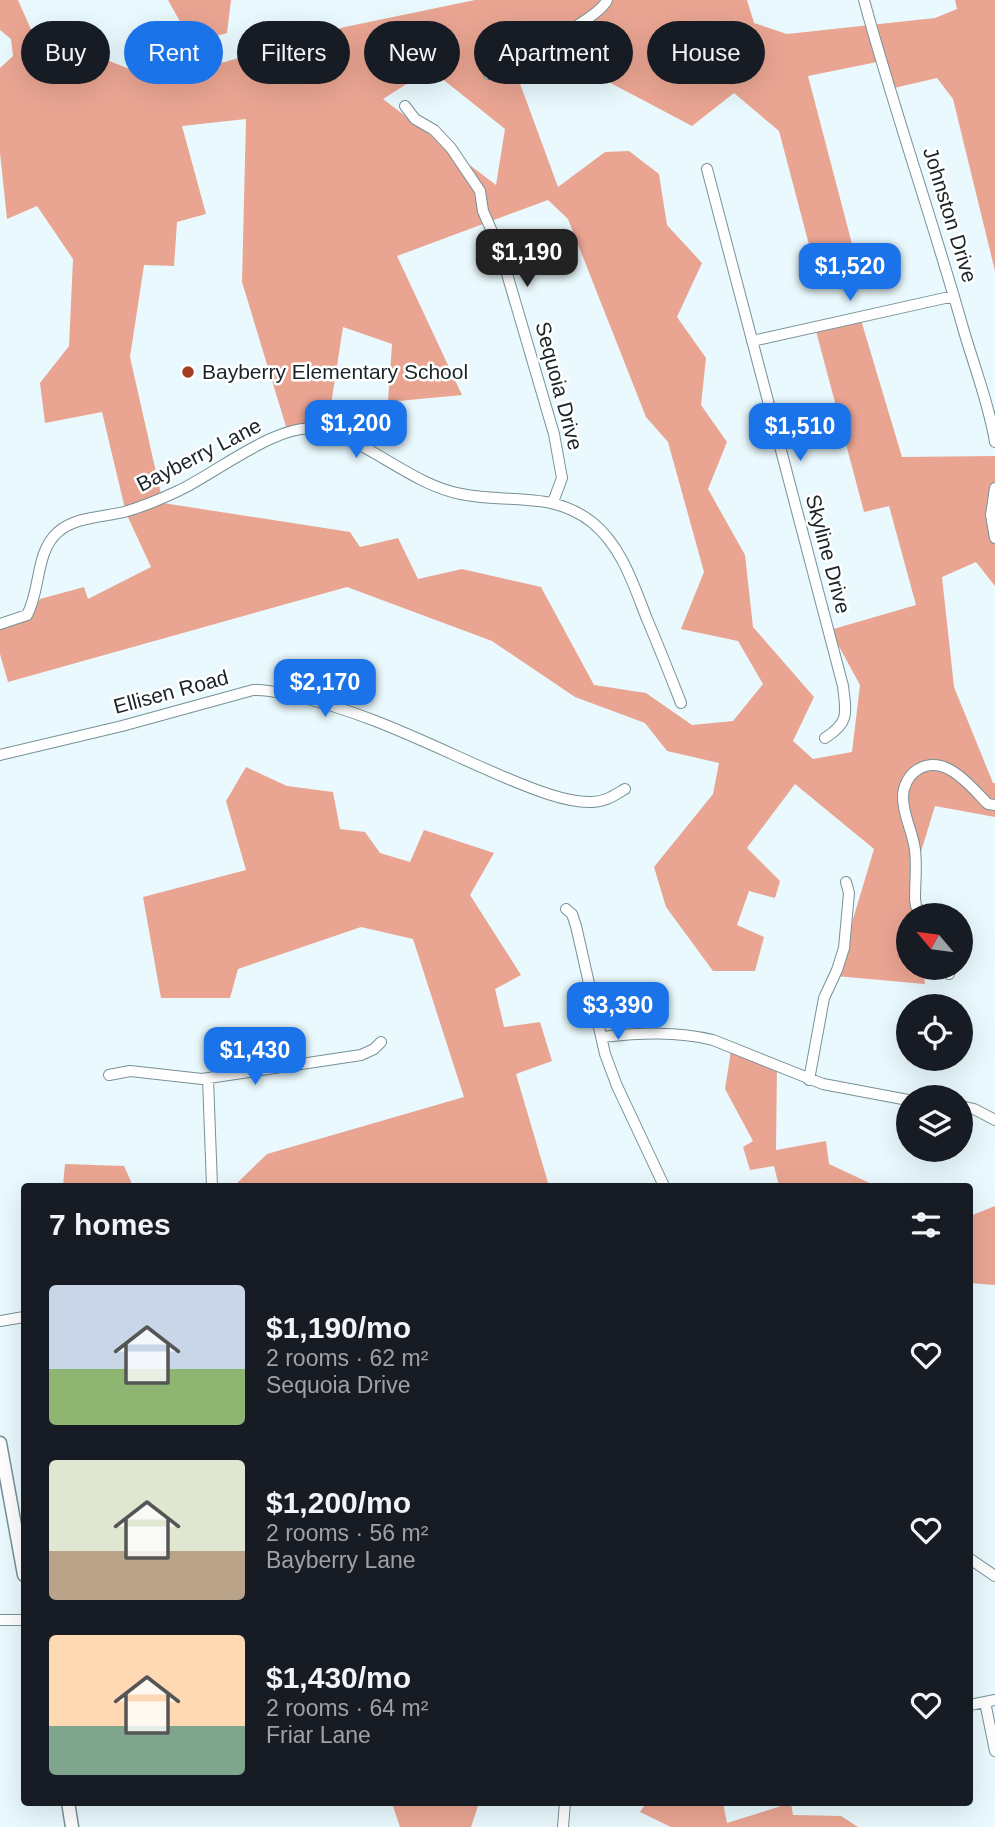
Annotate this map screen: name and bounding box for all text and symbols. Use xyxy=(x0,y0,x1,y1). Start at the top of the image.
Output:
chip: Buy xyxy=(21,21,110,84)
chip: Rent xyxy=(124,21,223,84)
chip: Filters xyxy=(237,21,350,84)
chip: New xyxy=(364,21,460,84)
chip: Apartment xyxy=(474,21,633,84)
chip: House xyxy=(647,21,765,84)
street label: Johnston Drive xyxy=(919,145,982,285)
pin: $1,190 xyxy=(470,230,584,289)
text: $1,190 xyxy=(492,239,562,265)
pin: $1,520 xyxy=(793,244,907,303)
text: $1,520 xyxy=(815,253,885,279)
street label: Sequoia Drive xyxy=(531,319,588,453)
place label: Bayberry Elementary School xyxy=(202,360,468,383)
marker: Bayberry Elementary School xyxy=(180,364,196,380)
pin: $1,200 xyxy=(299,400,413,460)
pin: $1,510 xyxy=(743,404,857,463)
text: $1,200 xyxy=(321,410,391,436)
street label: Bayberry Lane xyxy=(133,413,265,496)
text: $1,510 xyxy=(765,413,835,439)
street label: Skyline Drive xyxy=(802,492,855,616)
pin: $2,170 xyxy=(268,660,382,719)
street label: Ellisen Road xyxy=(111,665,231,718)
text: $2,170 xyxy=(290,669,360,695)
north arrow xyxy=(896,903,973,980)
map controls xyxy=(896,903,973,1162)
pin: $3,390 xyxy=(561,982,675,1042)
text: $3,390 xyxy=(583,992,653,1018)
button: locate xyxy=(896,994,973,1071)
pin: $1,430 xyxy=(198,1028,312,1087)
text: $1,430 xyxy=(220,1037,290,1063)
button: layers xyxy=(896,1085,973,1162)
icon: filters xyxy=(907,1206,945,1244)
text: 7 homes xyxy=(49,1208,171,1241)
text: $1,190/mo xyxy=(266,1311,411,1344)
icon: home xyxy=(105,1313,189,1397)
icon: heart xyxy=(907,1336,945,1374)
text: 2 rooms · 62 m² xyxy=(266,1345,428,1371)
text: Sequoia Drive xyxy=(266,1372,410,1398)
text: $1,200/mo xyxy=(266,1486,411,1519)
icon: home xyxy=(105,1488,189,1572)
icon: heart xyxy=(907,1511,945,1549)
text: 2 rooms · 56 m² xyxy=(266,1520,428,1546)
text: Bayberry Lane xyxy=(266,1547,416,1573)
text: $1,430/mo xyxy=(266,1661,411,1694)
icon: home xyxy=(105,1663,189,1747)
icon: heart xyxy=(907,1686,945,1724)
text: 2 rooms · 64 m² xyxy=(266,1695,428,1721)
text: Friar Lane xyxy=(266,1722,371,1748)

